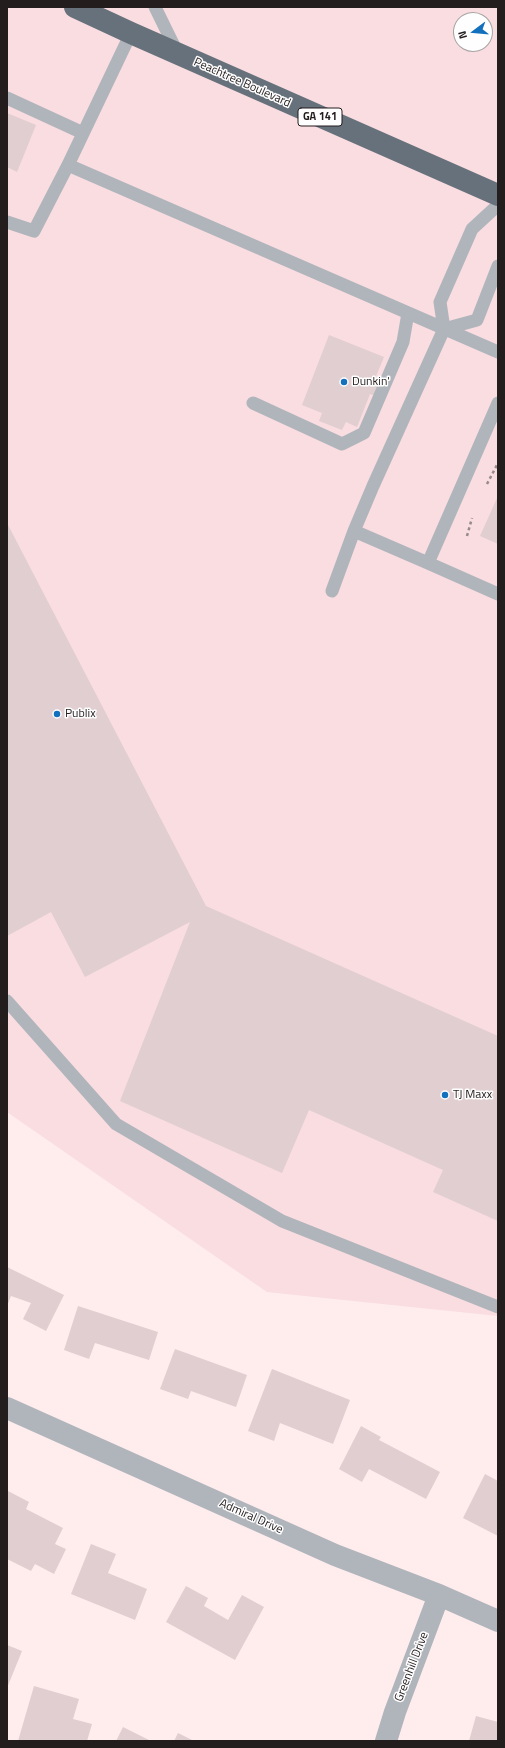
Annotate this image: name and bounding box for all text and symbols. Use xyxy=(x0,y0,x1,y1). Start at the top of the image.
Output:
north arrow xyxy=(453,12,493,52)
text: N xyxy=(454,29,471,41)
street label: Peachtree Boulevard xyxy=(191,55,293,111)
road number: GA 141 xyxy=(298,108,342,126)
place label: Dunkin' xyxy=(352,375,390,389)
marker: Dunkin' xyxy=(339,377,349,387)
place label: Publix xyxy=(65,707,96,721)
marker: Publix xyxy=(52,709,62,719)
place label: TJ Maxx xyxy=(453,1088,492,1102)
marker: TJ Maxx xyxy=(440,1090,450,1100)
street label: Admiral Drive xyxy=(217,1497,285,1537)
street label: Greenhill Drive xyxy=(392,1630,432,1704)

